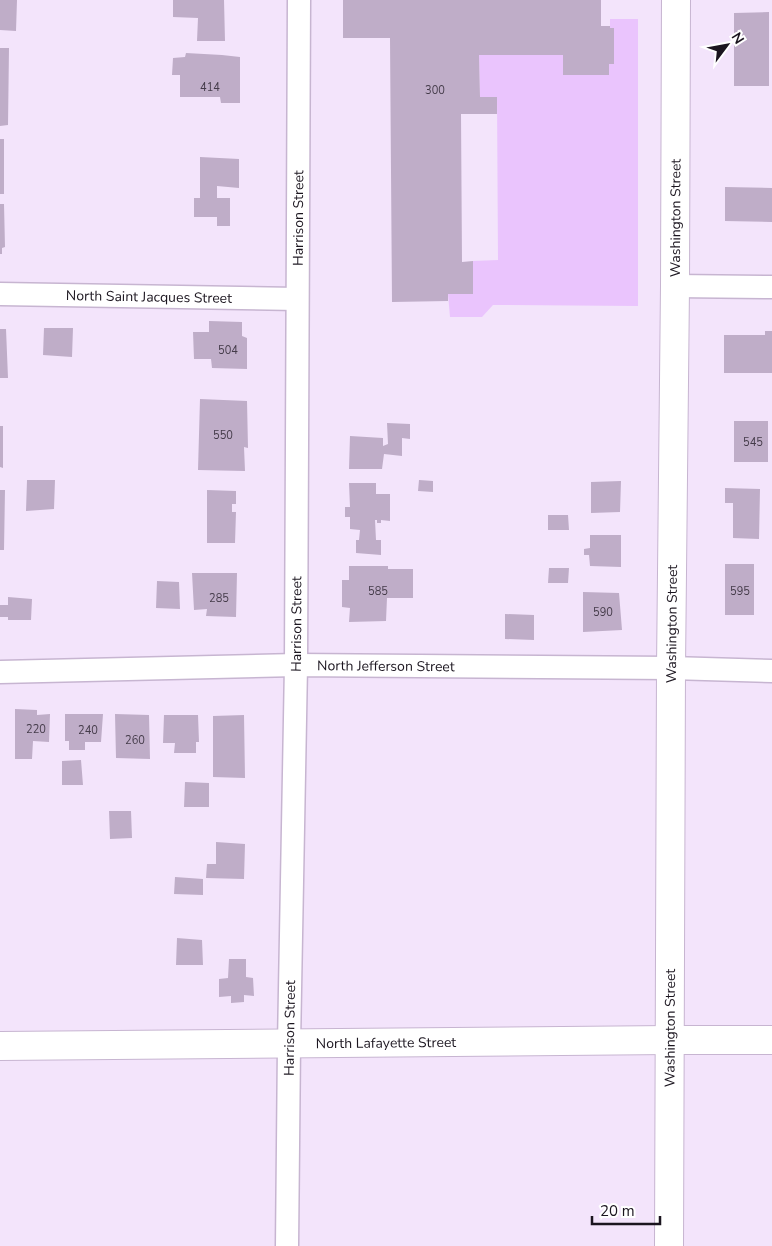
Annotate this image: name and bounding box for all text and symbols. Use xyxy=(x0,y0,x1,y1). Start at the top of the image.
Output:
north arrow xyxy=(702,20,752,70)
text: N xyxy=(727,29,748,48)
house number: 414 xyxy=(200,80,220,95)
house number: 300 xyxy=(425,83,445,98)
street label: Washington Street xyxy=(666,159,685,277)
street label: Harrison Street xyxy=(288,170,308,266)
street label: North Saint Jacques Street xyxy=(66,286,232,307)
house number: 504 xyxy=(218,343,238,358)
house number: 550 xyxy=(213,428,233,443)
house number: 545 xyxy=(743,435,763,450)
street label: Washington Street xyxy=(661,565,682,683)
street label: Harrison Street xyxy=(286,576,306,672)
house number: 585 xyxy=(368,584,388,599)
house number: 595 xyxy=(730,584,750,599)
house number: 285 xyxy=(209,591,229,606)
house number: 590 xyxy=(593,605,613,620)
street label: North Jefferson Street xyxy=(317,656,455,676)
house number: 220 xyxy=(26,722,46,737)
house number: 240 xyxy=(78,723,98,738)
house number: 260 xyxy=(125,733,145,748)
street label: Washington Street xyxy=(660,969,679,1087)
street label: Harrison Street xyxy=(279,980,300,1076)
street label: North Lafayette Street xyxy=(316,1032,456,1053)
scale bar xyxy=(592,1194,660,1226)
text: 20 m xyxy=(600,1201,635,1221)

